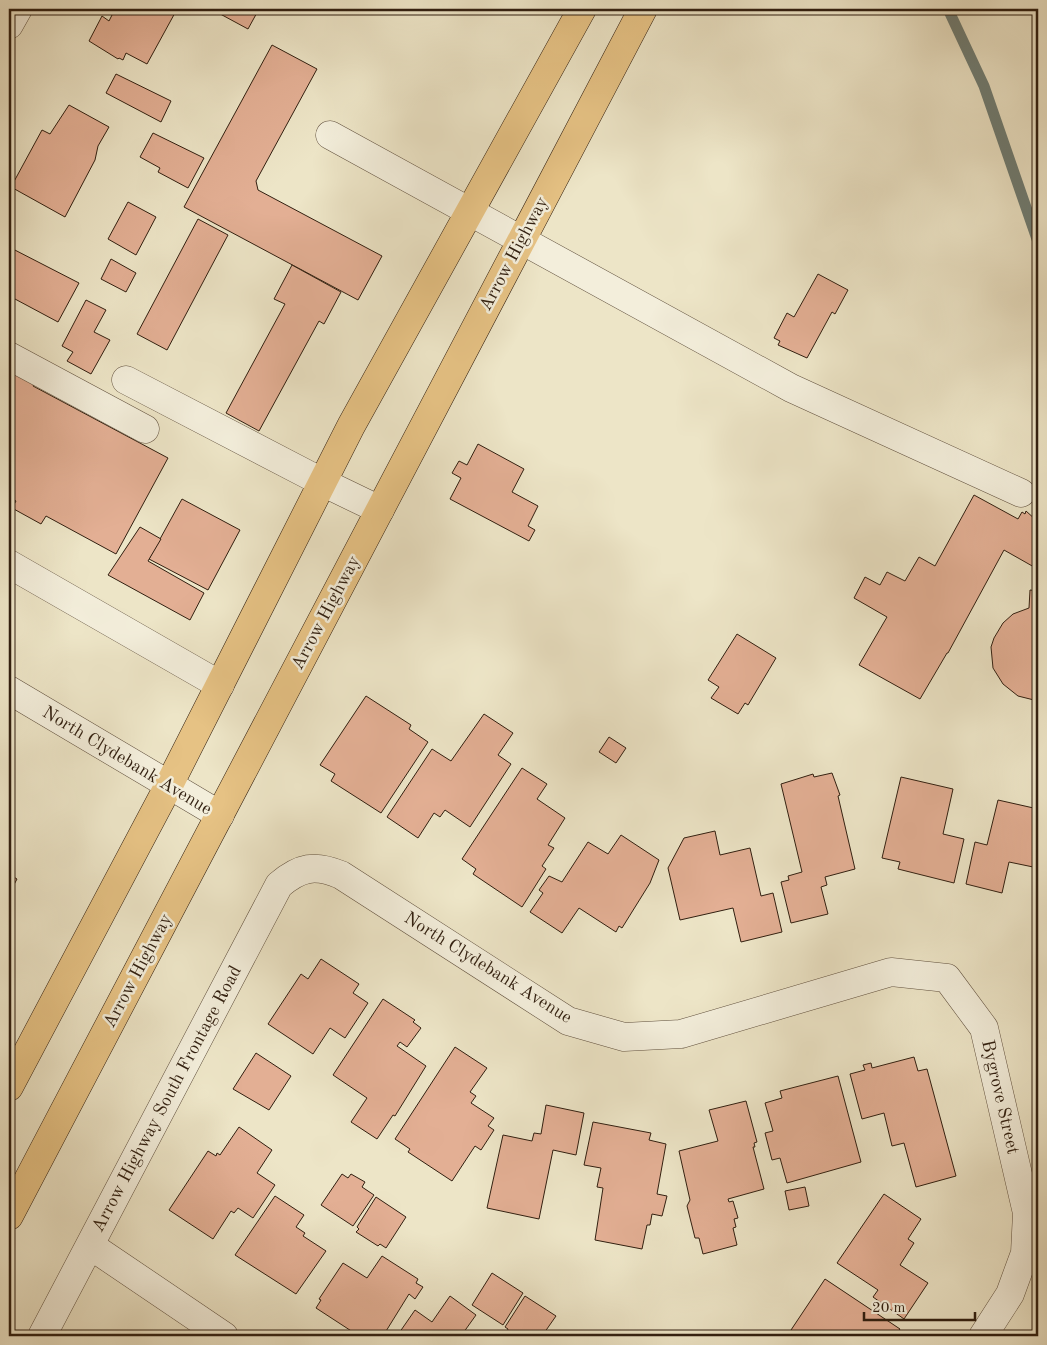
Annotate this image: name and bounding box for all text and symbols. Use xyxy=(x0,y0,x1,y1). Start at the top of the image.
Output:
street label: Arrow Highway xyxy=(476,194,552,314)
street label: Arrow Highway xyxy=(288,553,364,673)
street label: North Clydebank Avenue xyxy=(39,703,215,819)
street label: North Clydebank Avenue xyxy=(401,909,575,1027)
street label: Arrow Highway xyxy=(100,911,176,1031)
street label: Arrow Highway South Frontage Road xyxy=(89,963,245,1235)
street label: Bygrove Street xyxy=(978,1038,1022,1156)
scale bar xyxy=(864,1290,976,1322)
text: 20 m xyxy=(872,1301,906,1316)

